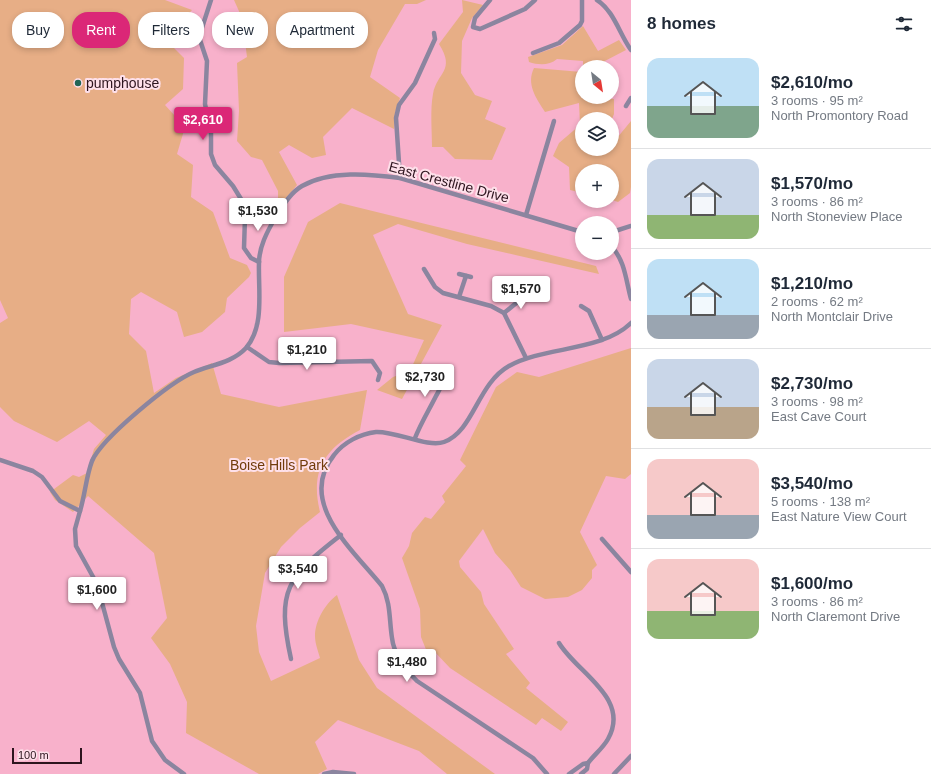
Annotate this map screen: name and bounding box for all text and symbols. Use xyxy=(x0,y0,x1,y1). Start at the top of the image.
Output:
chip: Buy xyxy=(12,12,64,48)
chip: Rent xyxy=(72,12,130,48)
chip: Filters xyxy=(138,12,204,48)
chip: New xyxy=(212,12,268,48)
chip: Apartment xyxy=(276,12,368,48)
icon: filters xyxy=(893,13,915,35)
text: 8 homes xyxy=(647,14,716,33)
north arrow xyxy=(575,60,619,104)
map controls xyxy=(575,60,619,260)
text: $2,610/mo xyxy=(771,73,853,92)
icon: home xyxy=(679,74,727,122)
place label: pumphouse xyxy=(86,75,159,91)
marker: pumphouse xyxy=(73,78,83,88)
text: 3 rooms · 95 m² xyxy=(771,93,863,108)
pin: $2,610 xyxy=(170,107,236,141)
text: North Promontory Road xyxy=(771,108,908,123)
text: $2,610 xyxy=(183,112,223,127)
button: layers xyxy=(575,112,619,156)
street label: East Crestline Drive xyxy=(387,158,511,206)
button: + xyxy=(575,164,619,208)
text: $1,570/mo xyxy=(771,174,853,193)
icon: home xyxy=(679,175,727,223)
text: 3 rooms · 86 m² xyxy=(771,194,863,209)
pin: $1,530 xyxy=(225,198,291,232)
text: $1,530 xyxy=(238,203,278,218)
text: North Stoneview Place xyxy=(771,209,903,224)
button: − xyxy=(575,216,619,260)
text: $1,210/mo xyxy=(771,274,853,293)
icon: home xyxy=(679,275,727,323)
pin: $1,570 xyxy=(488,276,554,310)
text: $1,570 xyxy=(501,281,541,296)
text: 2 rooms · 62 m² xyxy=(771,294,863,309)
text: North Montclair Drive xyxy=(771,309,893,324)
pin: $1,210 xyxy=(274,337,340,371)
text: $1,210 xyxy=(287,342,327,357)
pin: $2,730 xyxy=(392,364,458,398)
text: $2,730 xyxy=(405,369,445,384)
text: $2,730/mo xyxy=(771,374,853,393)
icon: home xyxy=(679,375,727,423)
text: 3 rooms · 98 m² xyxy=(771,394,863,409)
text: East Cave Court xyxy=(771,409,866,424)
park label: Boise Hills Park xyxy=(230,457,329,473)
text: $3,540/mo xyxy=(771,474,853,493)
icon: home xyxy=(679,475,727,523)
text: 5 rooms · 138 m² xyxy=(771,494,870,509)
text: East Nature View Court xyxy=(771,509,907,524)
pin: $3,540 xyxy=(265,556,331,590)
text: $3,540 xyxy=(278,561,318,576)
text: $1,600/mo xyxy=(771,574,853,593)
icon: home xyxy=(679,575,727,623)
pin: $1,600 xyxy=(64,577,130,611)
text: $1,600 xyxy=(77,582,117,597)
text: 3 rooms · 86 m² xyxy=(771,594,863,609)
text: North Claremont Drive xyxy=(771,609,900,624)
pin: $1,480 xyxy=(374,649,440,683)
text: $1,480 xyxy=(387,654,427,669)
scale bar xyxy=(12,746,82,765)
text: 100 m xyxy=(18,749,49,761)

